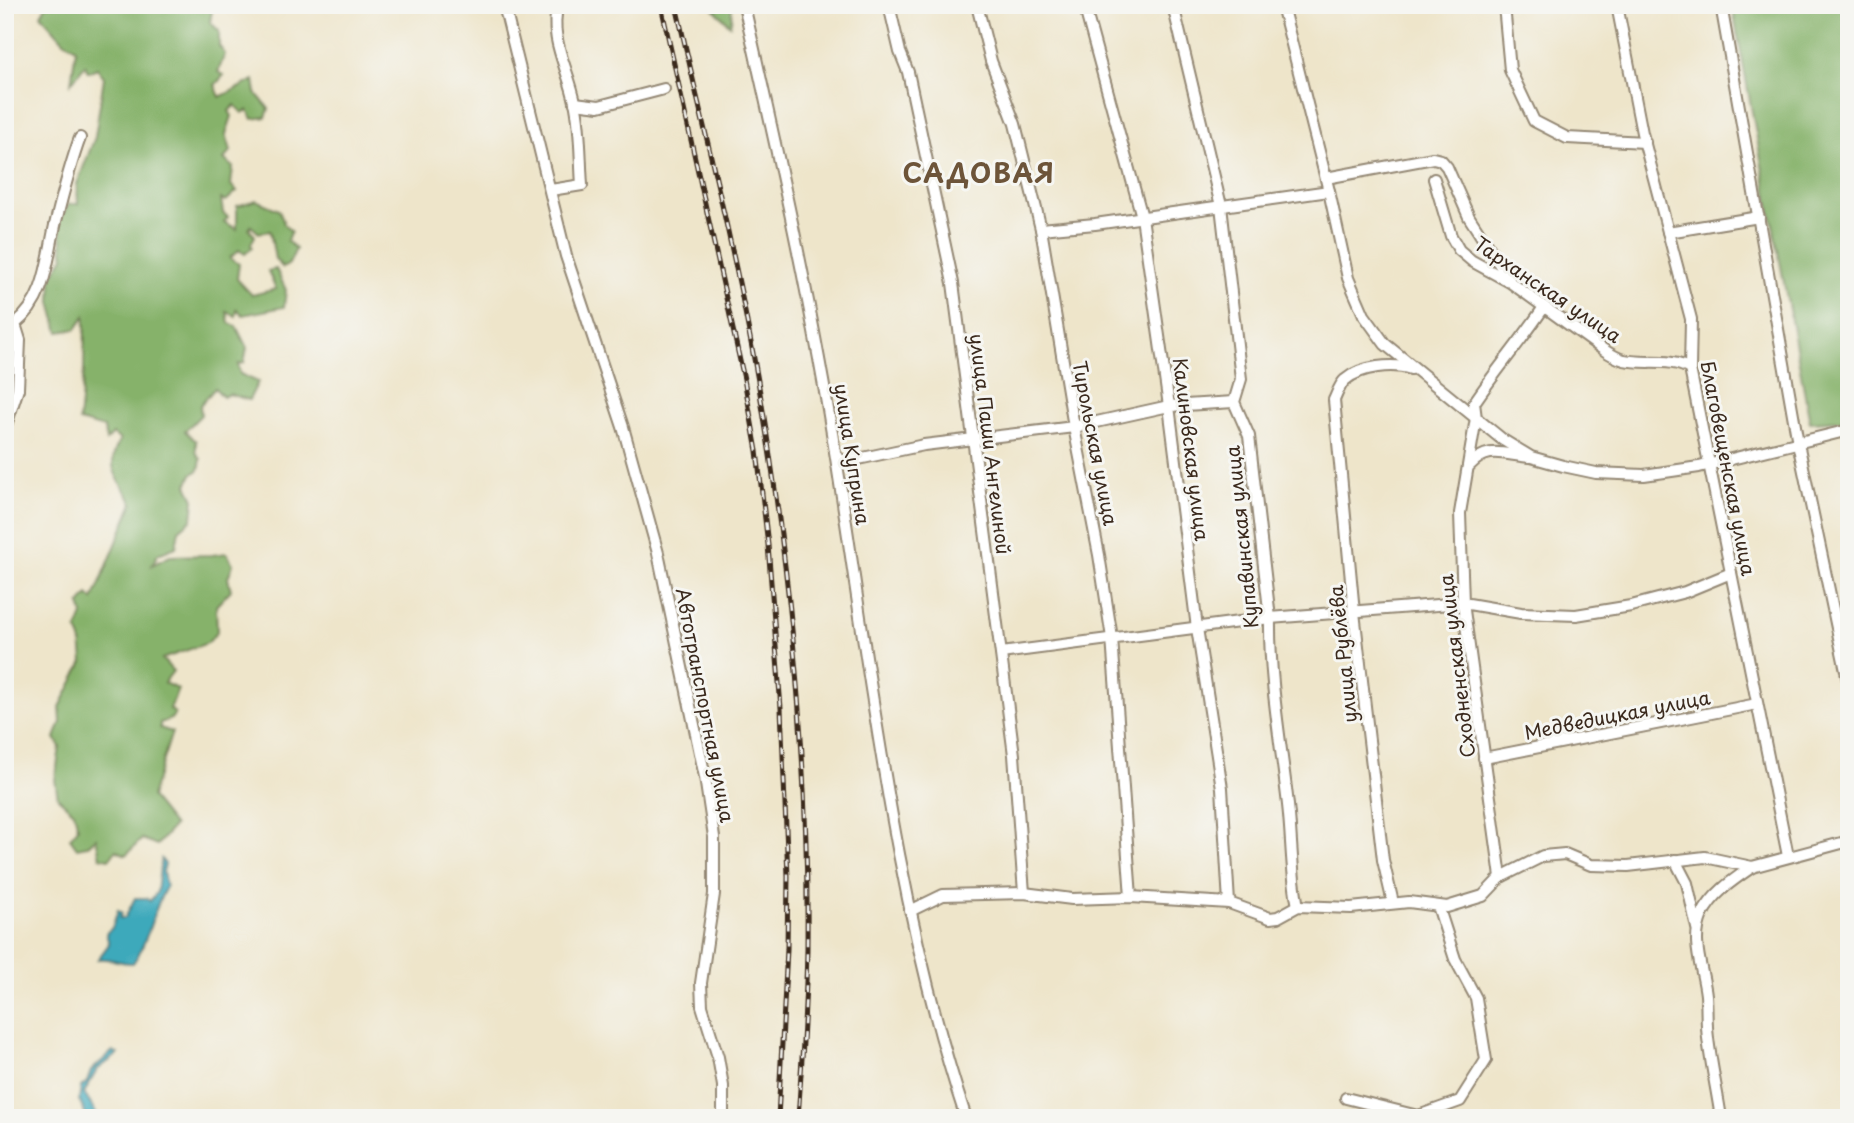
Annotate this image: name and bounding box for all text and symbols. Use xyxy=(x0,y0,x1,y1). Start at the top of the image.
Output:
district label: САДОВАЯ xyxy=(902,153,1056,192)
street label: Тарханская улица xyxy=(1469,229,1628,349)
street label: улица Паши Ангелиной xyxy=(964,332,1018,556)
street label: Калиновская улица xyxy=(1167,356,1217,542)
street label: Тирольская улица xyxy=(1066,358,1126,528)
street label: Благовещенская улица xyxy=(1694,358,1764,578)
street label: улица Куприна xyxy=(828,381,878,527)
street label: Купавинская улица xyxy=(1217,444,1265,630)
street label: Сходненская улица xyxy=(1431,573,1481,759)
street label: улица Рублёва xyxy=(1321,584,1363,724)
street label: Автотранспортная улица xyxy=(670,585,742,825)
street label: Медведицкая улица xyxy=(1522,682,1712,746)

